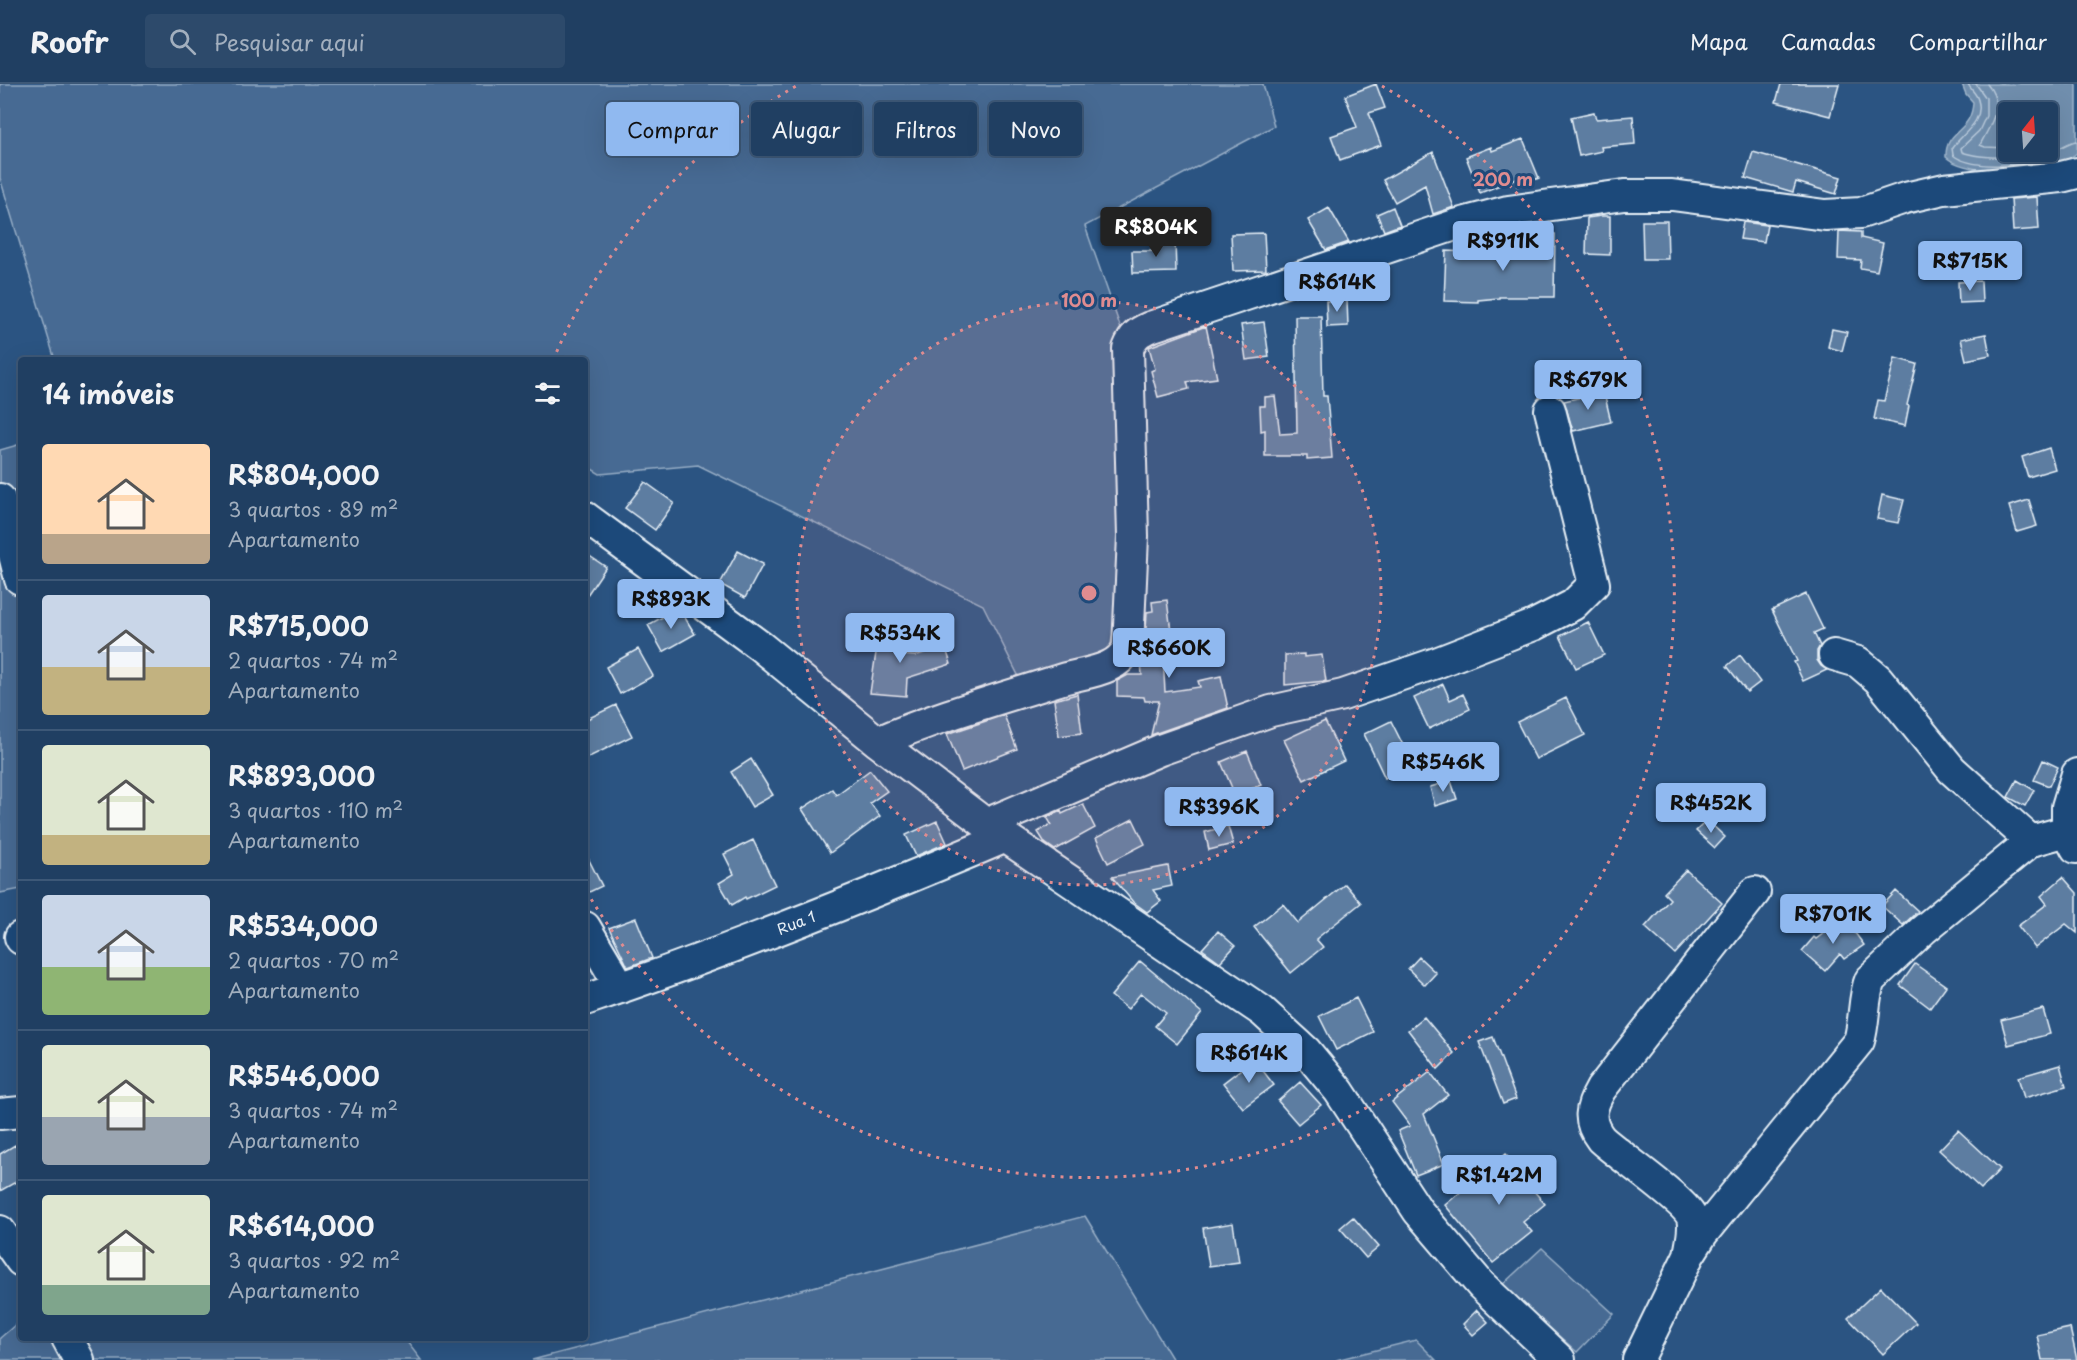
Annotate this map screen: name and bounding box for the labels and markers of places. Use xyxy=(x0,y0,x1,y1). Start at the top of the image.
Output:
pin: R$804K xyxy=(1107,207,1205,258)
pin: R$911K xyxy=(1454,221,1552,272)
pin: R$715K xyxy=(1921,241,2019,292)
pin: R$614K xyxy=(1288,262,1386,313)
pin: R$679K xyxy=(1539,360,1637,411)
pin: R$893K xyxy=(622,579,720,630)
centre of rings xyxy=(1079,583,1099,603)
pin: R$534K xyxy=(851,613,949,664)
pin: R$660K xyxy=(1120,628,1218,679)
pin: R$546K xyxy=(1394,742,1492,793)
pin: R$452K xyxy=(1662,783,1760,834)
pin: R$396K xyxy=(1170,787,1268,838)
pin: R$701K xyxy=(1784,894,1882,945)
pin: R$614K xyxy=(1200,1033,1298,1084)
pin: R$1.42M xyxy=(1444,1155,1554,1206)

